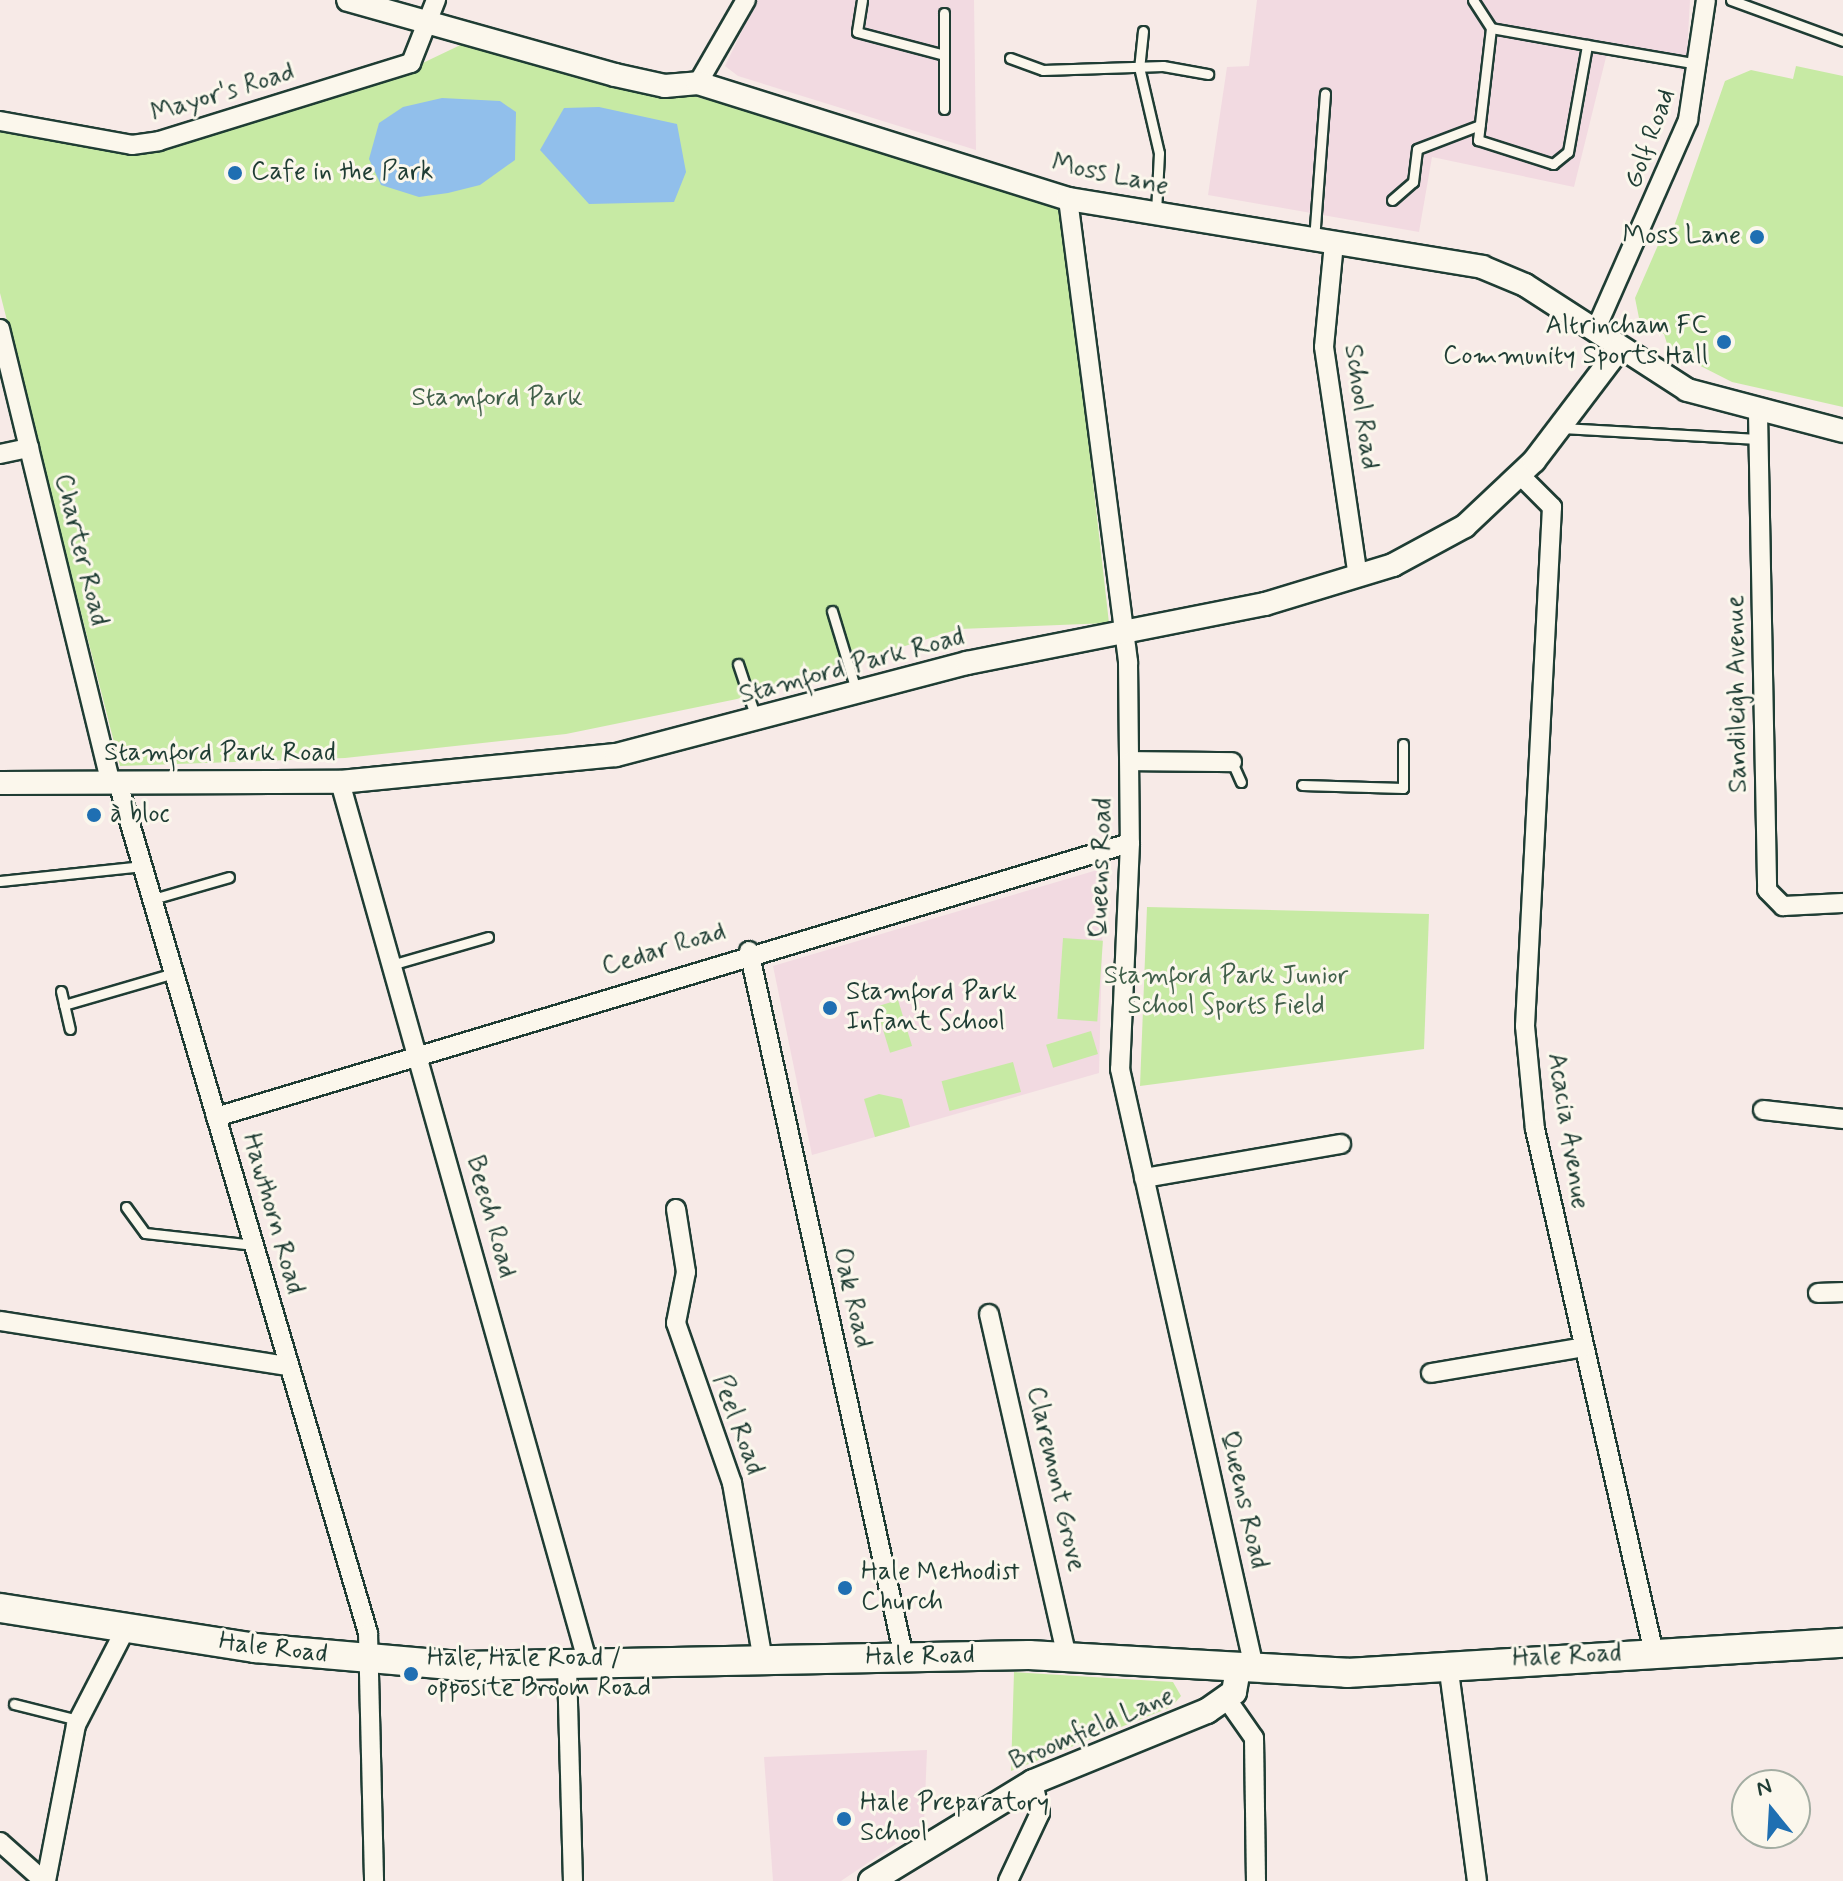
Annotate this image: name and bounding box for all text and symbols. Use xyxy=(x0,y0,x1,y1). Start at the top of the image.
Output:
street label: Mayor's Road xyxy=(148,57,298,131)
street label: Golf Road xyxy=(1619,85,1683,193)
street label: Moss Lane xyxy=(1049,148,1171,204)
place label: Cafe in the Park xyxy=(251,157,432,189)
marker: Cafe in the Park xyxy=(226,164,244,182)
place label: Moss Lane xyxy=(1622,221,1741,253)
marker: Moss Lane xyxy=(1748,228,1766,246)
place label: Altrincham FC Community Sports Hall xyxy=(1444,311,1708,372)
marker: Altrincham FC Community Sports Hall xyxy=(1715,333,1733,351)
street label: School Road xyxy=(1336,342,1384,472)
park label: Stamford Park xyxy=(414,383,580,415)
street label: Charter Road xyxy=(46,471,114,629)
street label: Sandileigh Avenue xyxy=(1721,594,1755,794)
street label: Stamford Park Road xyxy=(739,623,965,711)
street label: Stamford Park Road xyxy=(107,738,333,770)
street label: Queens Road xyxy=(1084,798,1120,938)
place label: à bloc xyxy=(110,799,170,831)
marker: à bloc xyxy=(85,806,103,824)
street label: Cedar Road xyxy=(598,916,730,984)
park label: Stamford Park Junior School Sports Field xyxy=(1104,961,1348,1022)
place label: Stamford Park Infant School xyxy=(846,977,1013,1038)
marker: Stamford Park Infant School xyxy=(821,999,839,1017)
street label: Acacia Avenue xyxy=(1539,1049,1595,1213)
street label: Hawthorn Road xyxy=(234,1131,310,1297)
street label: Beech Road xyxy=(458,1152,522,1282)
street label: Oak Road xyxy=(824,1245,878,1351)
street label: Peel Road xyxy=(705,1371,769,1479)
street label: Claremont Grove xyxy=(1019,1384,1091,1574)
street label: Queens Road xyxy=(1212,1429,1274,1571)
place label: Hale Methodist Church xyxy=(861,1557,1022,1618)
marker: Hale Methodist Church xyxy=(836,1579,854,1597)
street label: Hale Road xyxy=(217,1627,329,1671)
street label: Hale Road xyxy=(1512,1639,1622,1675)
street label: Hale Road xyxy=(866,1640,974,1674)
place label: Hale, Hale Road / opposite Broom Road xyxy=(427,1643,649,1704)
marker: Hale, Hale Road / opposite Broom Road xyxy=(402,1665,420,1683)
street label: Broomfield Lane xyxy=(1004,1681,1180,1779)
north arrow xyxy=(1731,1769,1811,1849)
text: N xyxy=(1753,1772,1775,1804)
place label: Hale Preparatory School xyxy=(860,1788,1045,1850)
marker: Hale Preparatory School xyxy=(835,1810,853,1828)

